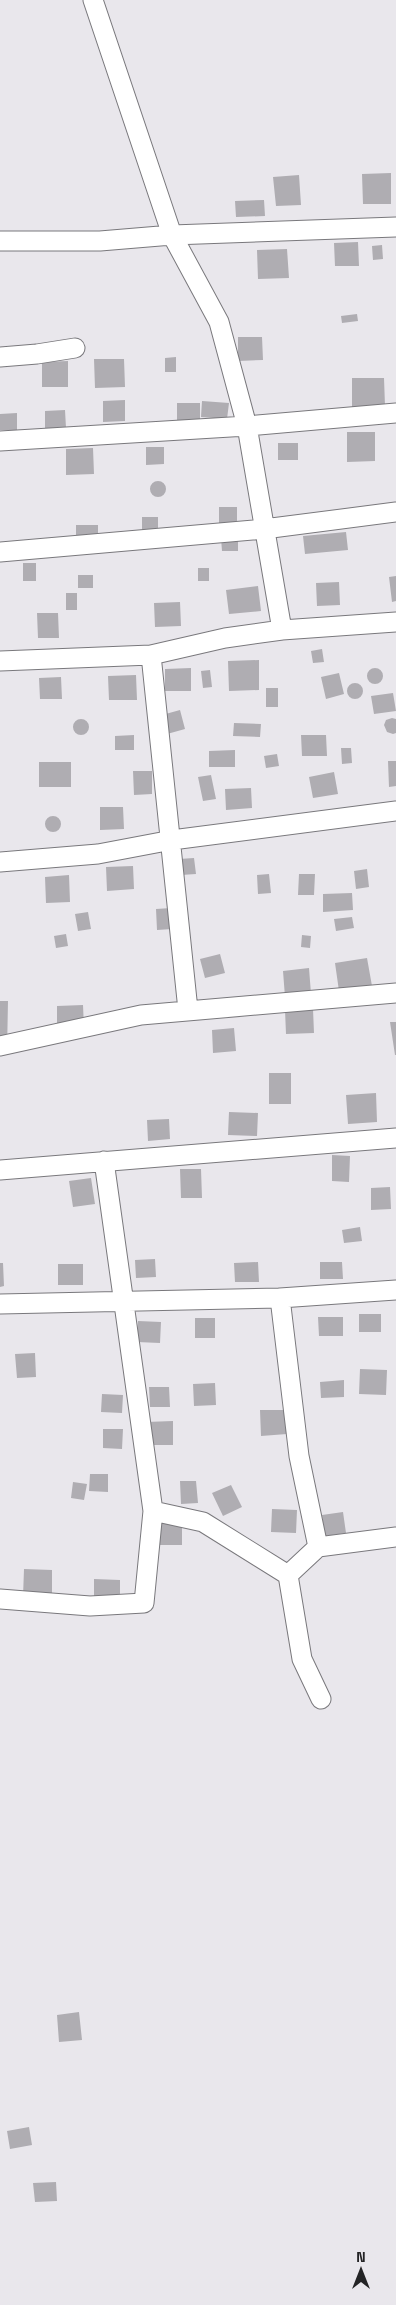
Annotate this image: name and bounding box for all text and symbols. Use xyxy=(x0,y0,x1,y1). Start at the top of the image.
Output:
north arrow xyxy=(336,2245,386,2295)
text: N xyxy=(356,2248,366,2266)

